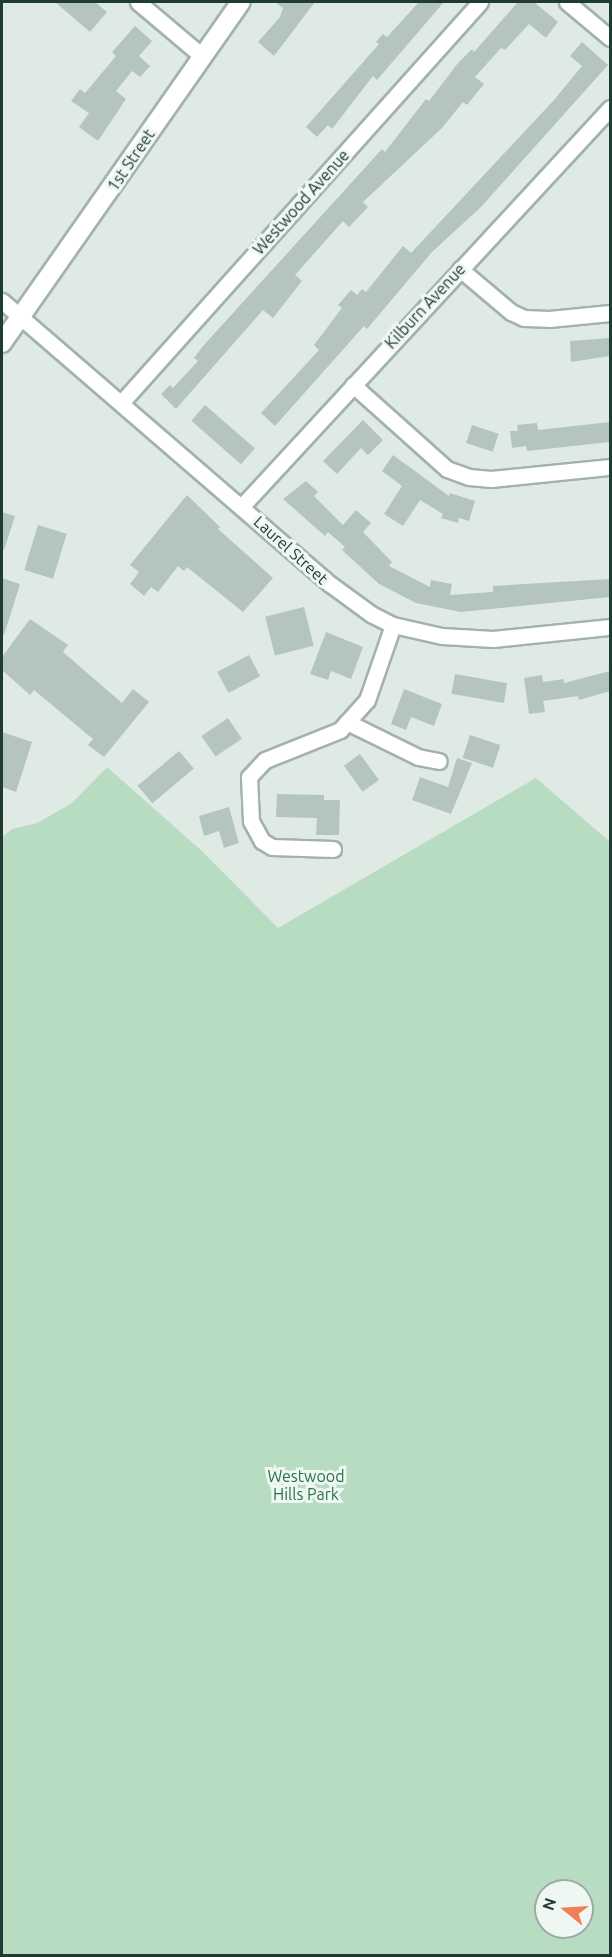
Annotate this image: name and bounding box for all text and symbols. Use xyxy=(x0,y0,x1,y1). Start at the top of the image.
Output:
street label: 1st Street xyxy=(103,125,159,195)
street label: Westwood Avenue xyxy=(249,146,353,258)
street label: Kilburn Avenue xyxy=(381,259,469,353)
street label: Laurel Street xyxy=(250,512,332,588)
park label: Westwood Hills Park xyxy=(267,1466,345,1504)
north arrow xyxy=(534,1879,594,1939)
text: N xyxy=(538,1896,559,1913)

